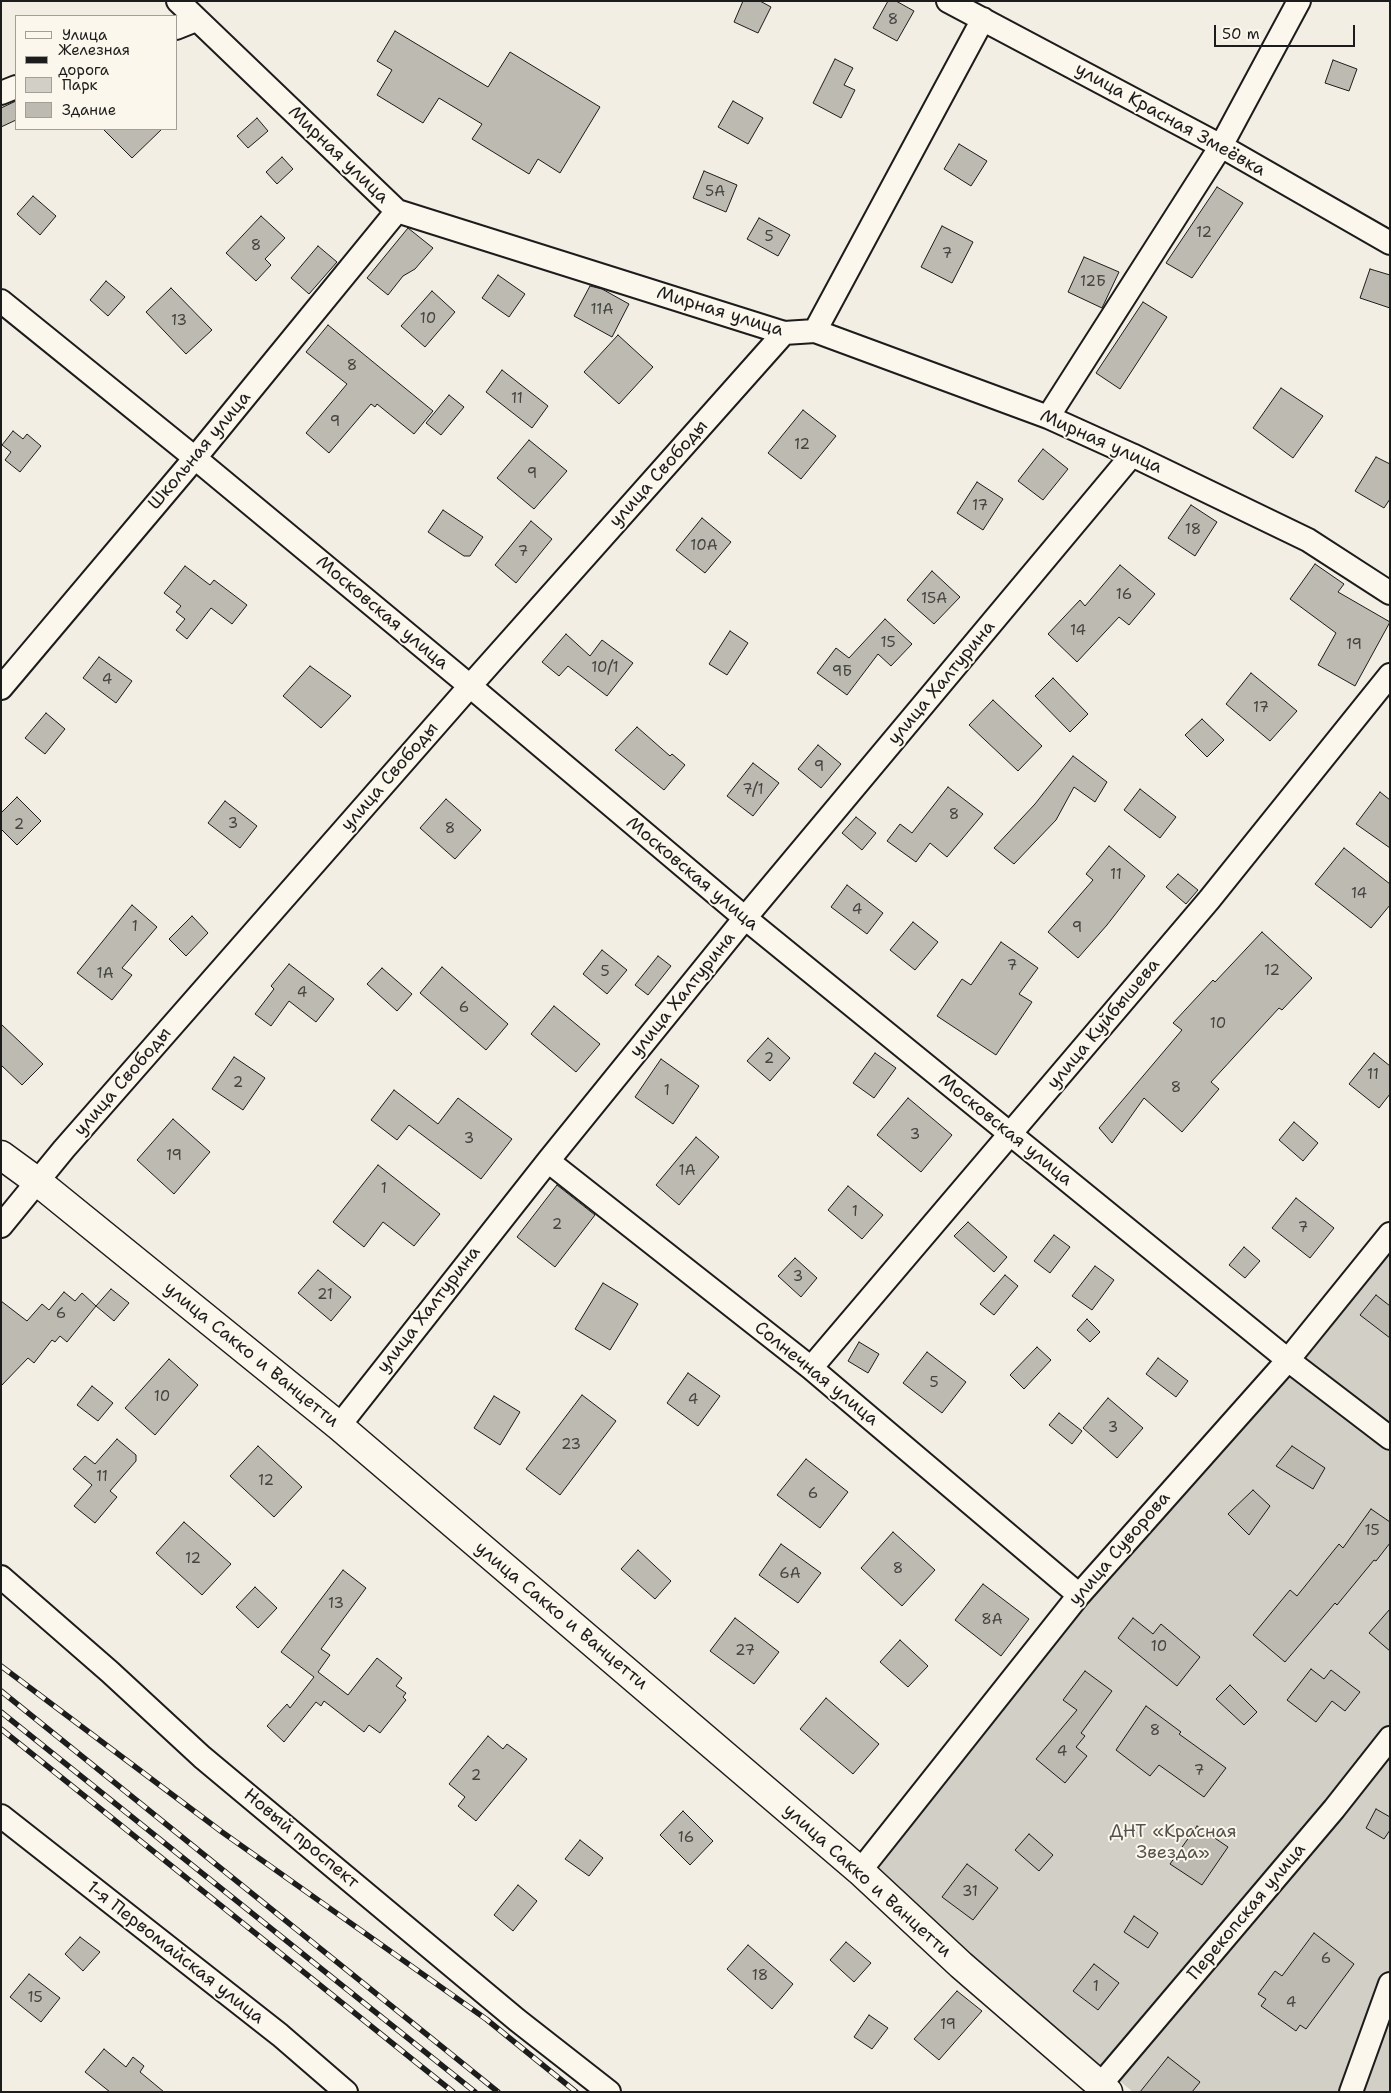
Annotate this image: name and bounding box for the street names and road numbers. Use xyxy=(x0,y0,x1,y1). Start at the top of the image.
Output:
street label: улица Красная Змеёвка xyxy=(1071,59,1269,181)
street label: Мирная улица xyxy=(283,102,393,208)
street label: Мирная улица xyxy=(654,282,786,342)
street label: Школьная улица xyxy=(144,387,256,515)
street label: Мирная улица xyxy=(1037,405,1165,479)
street label: улица Свободы xyxy=(605,416,713,532)
street label: Московская улица xyxy=(311,551,453,675)
street label: улица Халтурина xyxy=(884,617,1000,749)
street label: улица Свободы xyxy=(337,718,443,836)
street label: Московская улица xyxy=(621,812,763,936)
street label: улица Халтурина xyxy=(626,928,740,1062)
street label: улица Куйбышева xyxy=(1043,954,1165,1094)
street label: улица Свободы xyxy=(70,1023,176,1141)
street label: Московская улица xyxy=(934,1069,1076,1191)
street label: улица Халтурина xyxy=(373,1242,485,1378)
street label: улица Сакко и Ванцетти xyxy=(159,1278,343,1432)
street label: Солнечная улица xyxy=(750,1317,882,1431)
street label: улица Суворова xyxy=(1065,1488,1175,1610)
street label: улица Сакко и Ванцетти xyxy=(470,1537,652,1695)
street label: Новый проспект xyxy=(239,1784,363,1894)
street label: улица Сакко и Ванцетти xyxy=(778,1800,956,1962)
street label: Перекопская улица xyxy=(1183,1839,1311,1985)
street label: 1-я Первомайская улица xyxy=(82,1877,268,2029)

